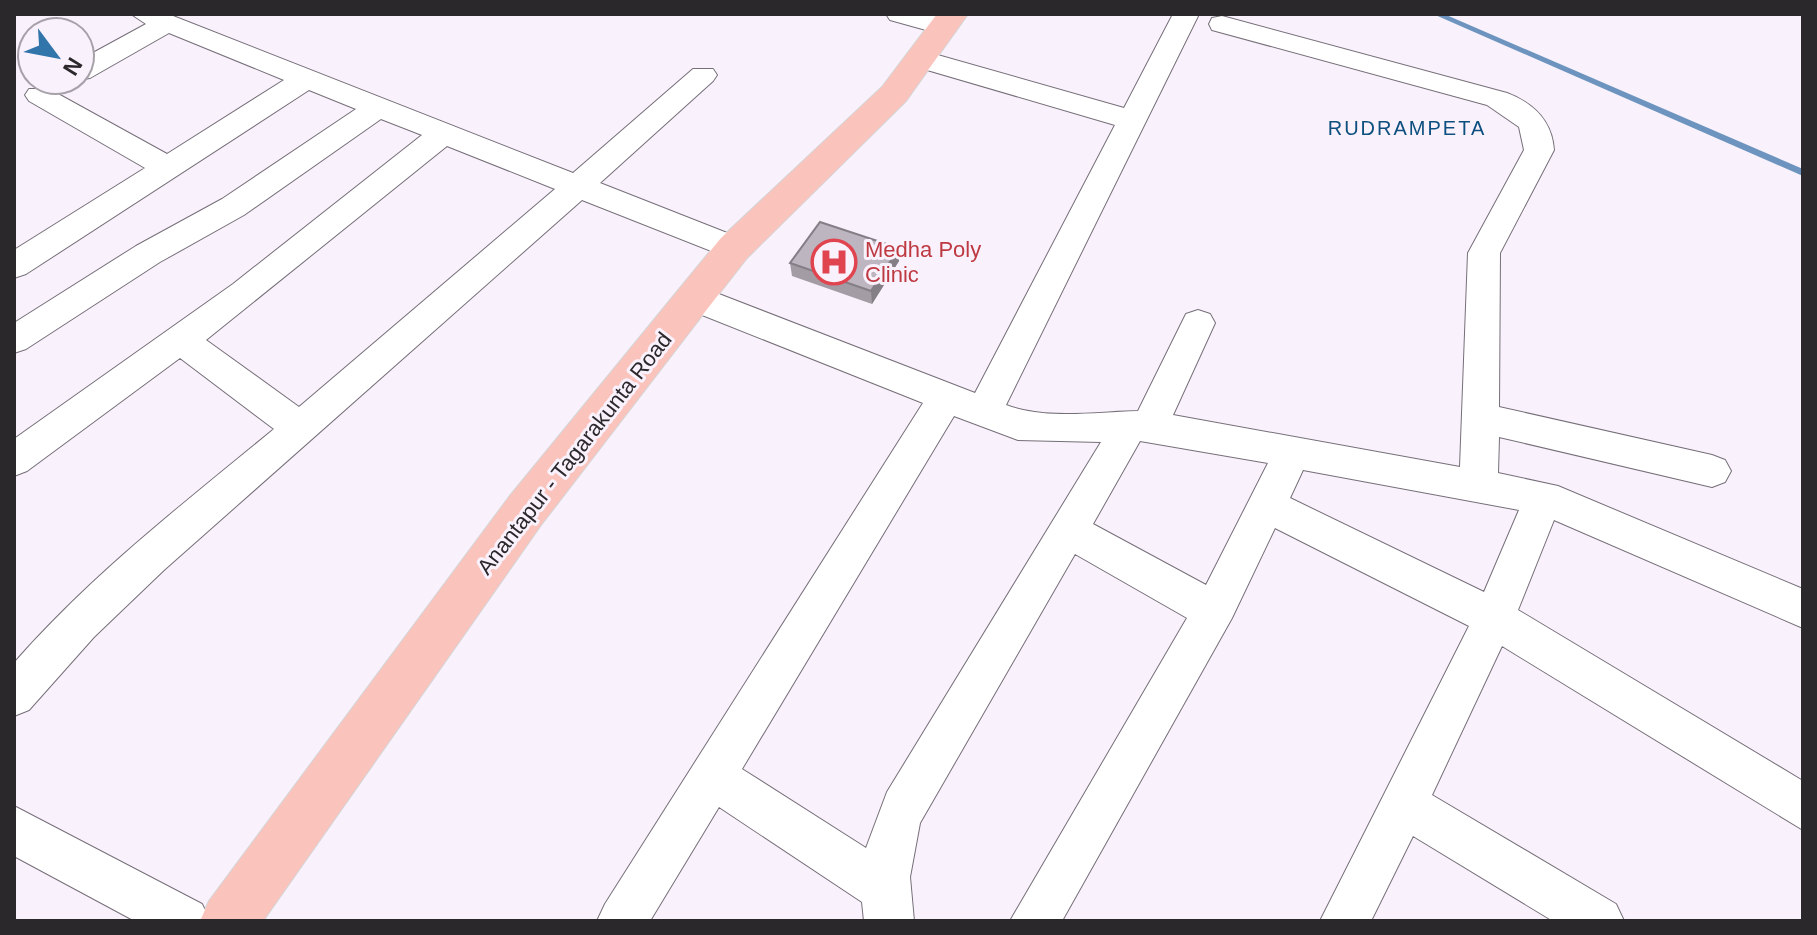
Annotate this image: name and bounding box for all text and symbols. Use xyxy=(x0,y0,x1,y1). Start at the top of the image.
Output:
north arrow xyxy=(16,16,96,96)
text: N xyxy=(58,53,87,80)
district label: RUDRAMPETA xyxy=(1328,117,1486,139)
place label: Medha Poly Clinic xyxy=(865,237,981,287)
hospital icon: Medha Poly Clinic xyxy=(810,238,858,286)
street label: Anantapur - Tagarakunta Road xyxy=(472,327,677,579)

